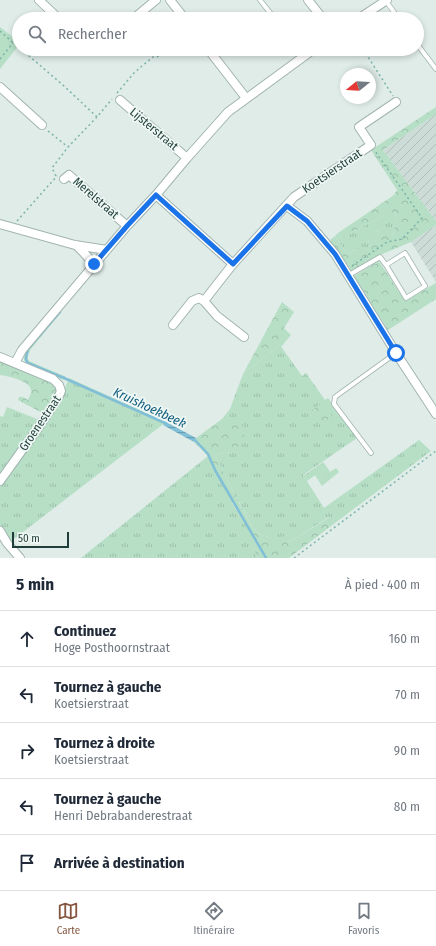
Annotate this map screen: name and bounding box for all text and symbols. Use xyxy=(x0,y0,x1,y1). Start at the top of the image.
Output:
search box xyxy=(12,12,424,56)
icon: search xyxy=(26,23,48,45)
text: Rechercher xyxy=(58,25,127,43)
north arrow xyxy=(340,68,376,104)
street label: Lijsterstraat xyxy=(127,105,181,153)
street label: Koetsierstraat xyxy=(300,146,365,196)
street label: Merelstraat xyxy=(70,174,122,222)
route end xyxy=(85,255,103,273)
route start xyxy=(387,344,405,362)
water label: Kruishoekbeek xyxy=(111,384,189,431)
street label: Groenestraat xyxy=(16,393,64,453)
scale bar xyxy=(12,530,69,549)
text: 50 m xyxy=(18,532,40,545)
text: 5 min xyxy=(16,574,54,595)
text: À pied · 400 m xyxy=(345,577,420,592)
text: Continuez xyxy=(54,622,116,640)
icon: ahead xyxy=(16,628,38,650)
text: 160 m xyxy=(389,631,420,646)
text: Hoge Posthoornstraat xyxy=(54,640,170,655)
text: Tournez à gauche xyxy=(54,678,161,696)
icon: left xyxy=(16,684,38,706)
text: 70 m xyxy=(395,687,420,702)
text: Koetsierstraat xyxy=(54,696,129,711)
text: Tournez à droite xyxy=(54,734,155,752)
icon: right xyxy=(16,740,38,762)
text: 90 m xyxy=(394,743,420,758)
text: Koetsierstraat xyxy=(54,752,129,767)
text: Tournez à gauche xyxy=(54,790,161,808)
icon: left xyxy=(16,796,38,818)
text: 80 m xyxy=(394,799,420,814)
text: Henri Debrabanderestraat xyxy=(54,808,192,823)
icon: arrive xyxy=(16,852,38,874)
text: Arrivée à destination xyxy=(54,854,185,872)
tab: Carte xyxy=(57,900,80,937)
tab: Itinéraire xyxy=(194,900,235,937)
tab: Favoris xyxy=(348,900,379,937)

